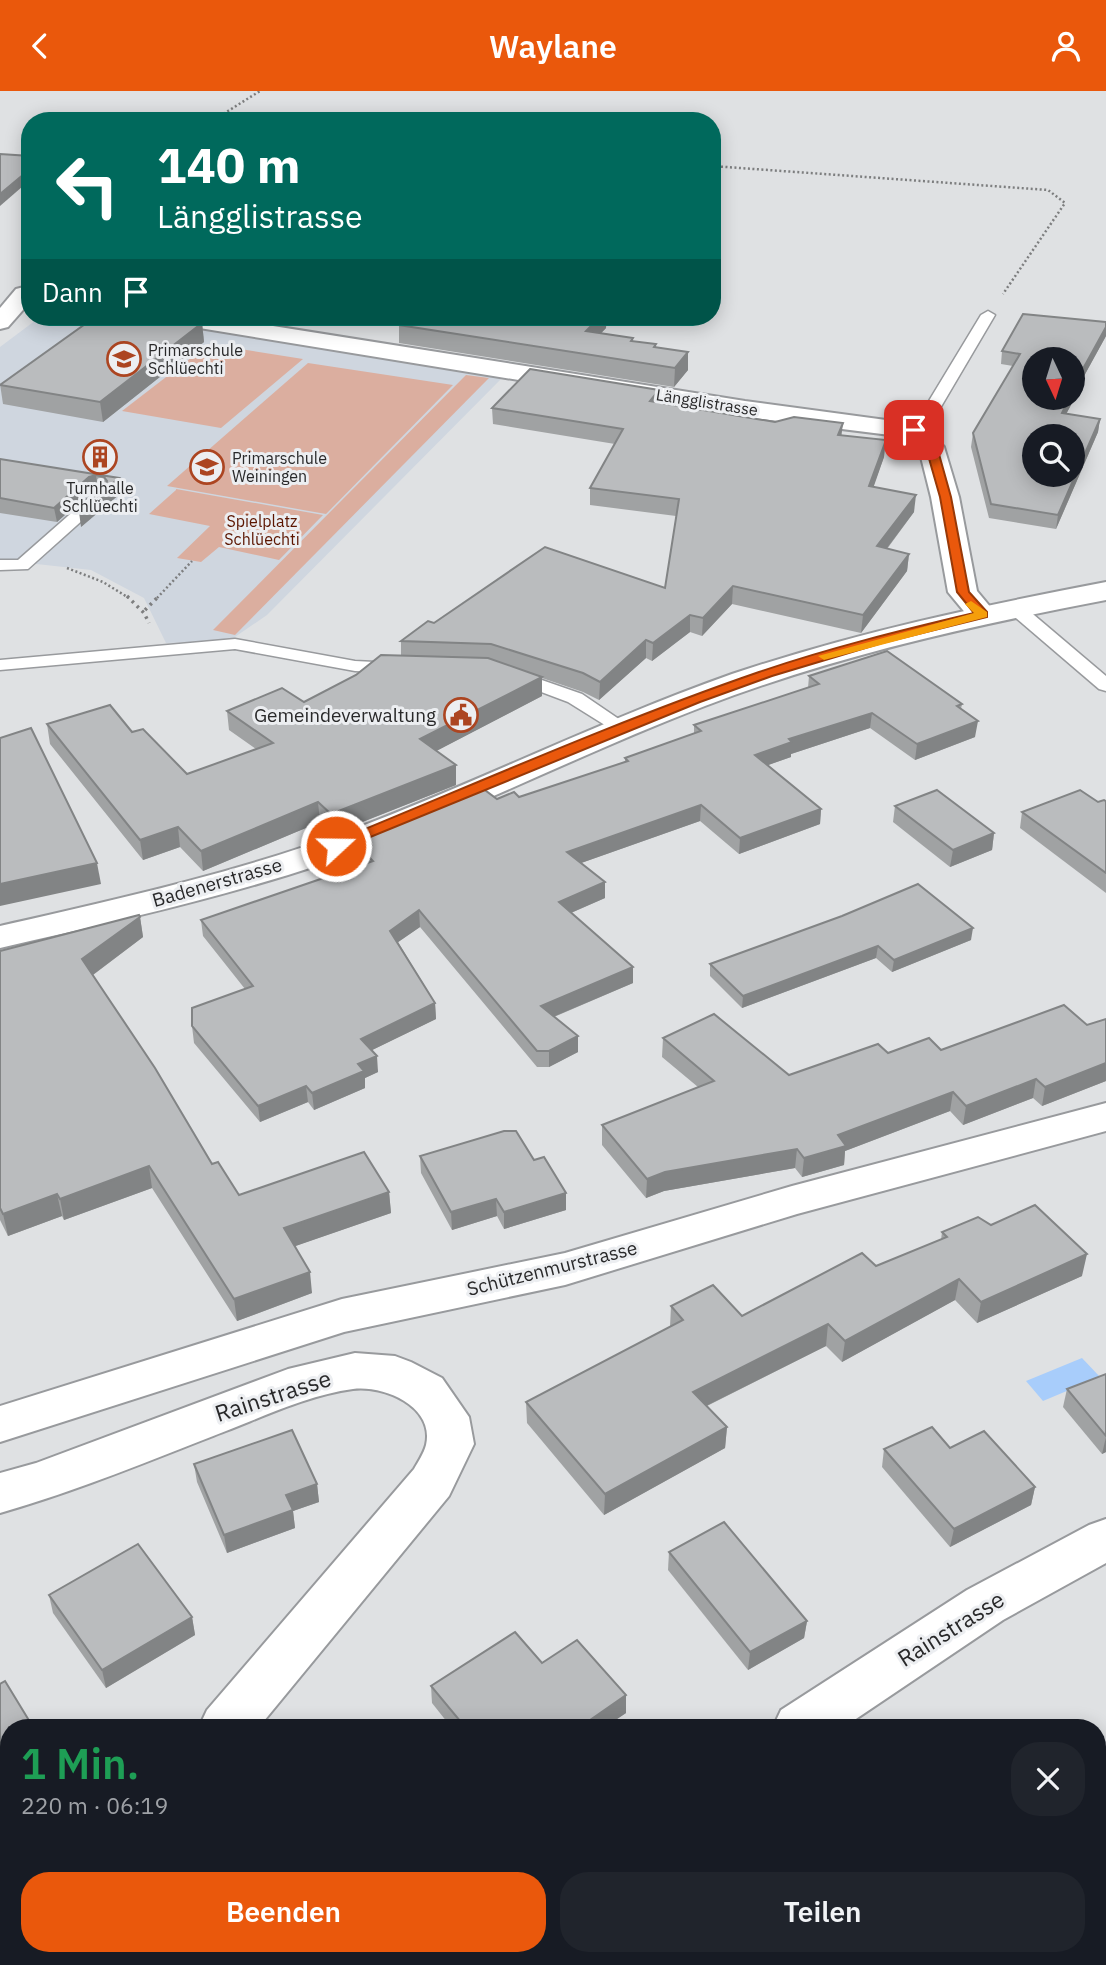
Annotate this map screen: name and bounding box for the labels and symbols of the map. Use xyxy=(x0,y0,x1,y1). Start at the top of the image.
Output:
school or university icon: Primarschule Schlüechti xyxy=(105,340,143,378)
place label: Primarschule Schlüechti xyxy=(148,340,243,378)
north arrow xyxy=(1022,347,1085,409)
street label: Längglistrasse xyxy=(655,384,760,420)
pin xyxy=(884,400,944,460)
building icon: Turnhalle Schlüechti xyxy=(81,438,119,476)
school or university icon: Primarschule Weiningen xyxy=(188,448,226,486)
place label: Primarschule Weiningen xyxy=(232,448,327,486)
place label: Turnhalle Schlüechti xyxy=(62,478,138,516)
park label: Spielplatz Schlüechti xyxy=(224,511,300,549)
public building icon: Gemeindeverwaltung xyxy=(442,696,480,734)
place label: Gemeindeverwaltung xyxy=(254,703,436,727)
position arrow xyxy=(299,809,373,883)
street label: Badenerstrasse xyxy=(149,852,285,912)
street label: Schützenmurstrasse xyxy=(464,1235,640,1301)
street label: Rainstrasse xyxy=(211,1362,335,1428)
street label: Rainstrasse xyxy=(892,1584,1009,1673)

